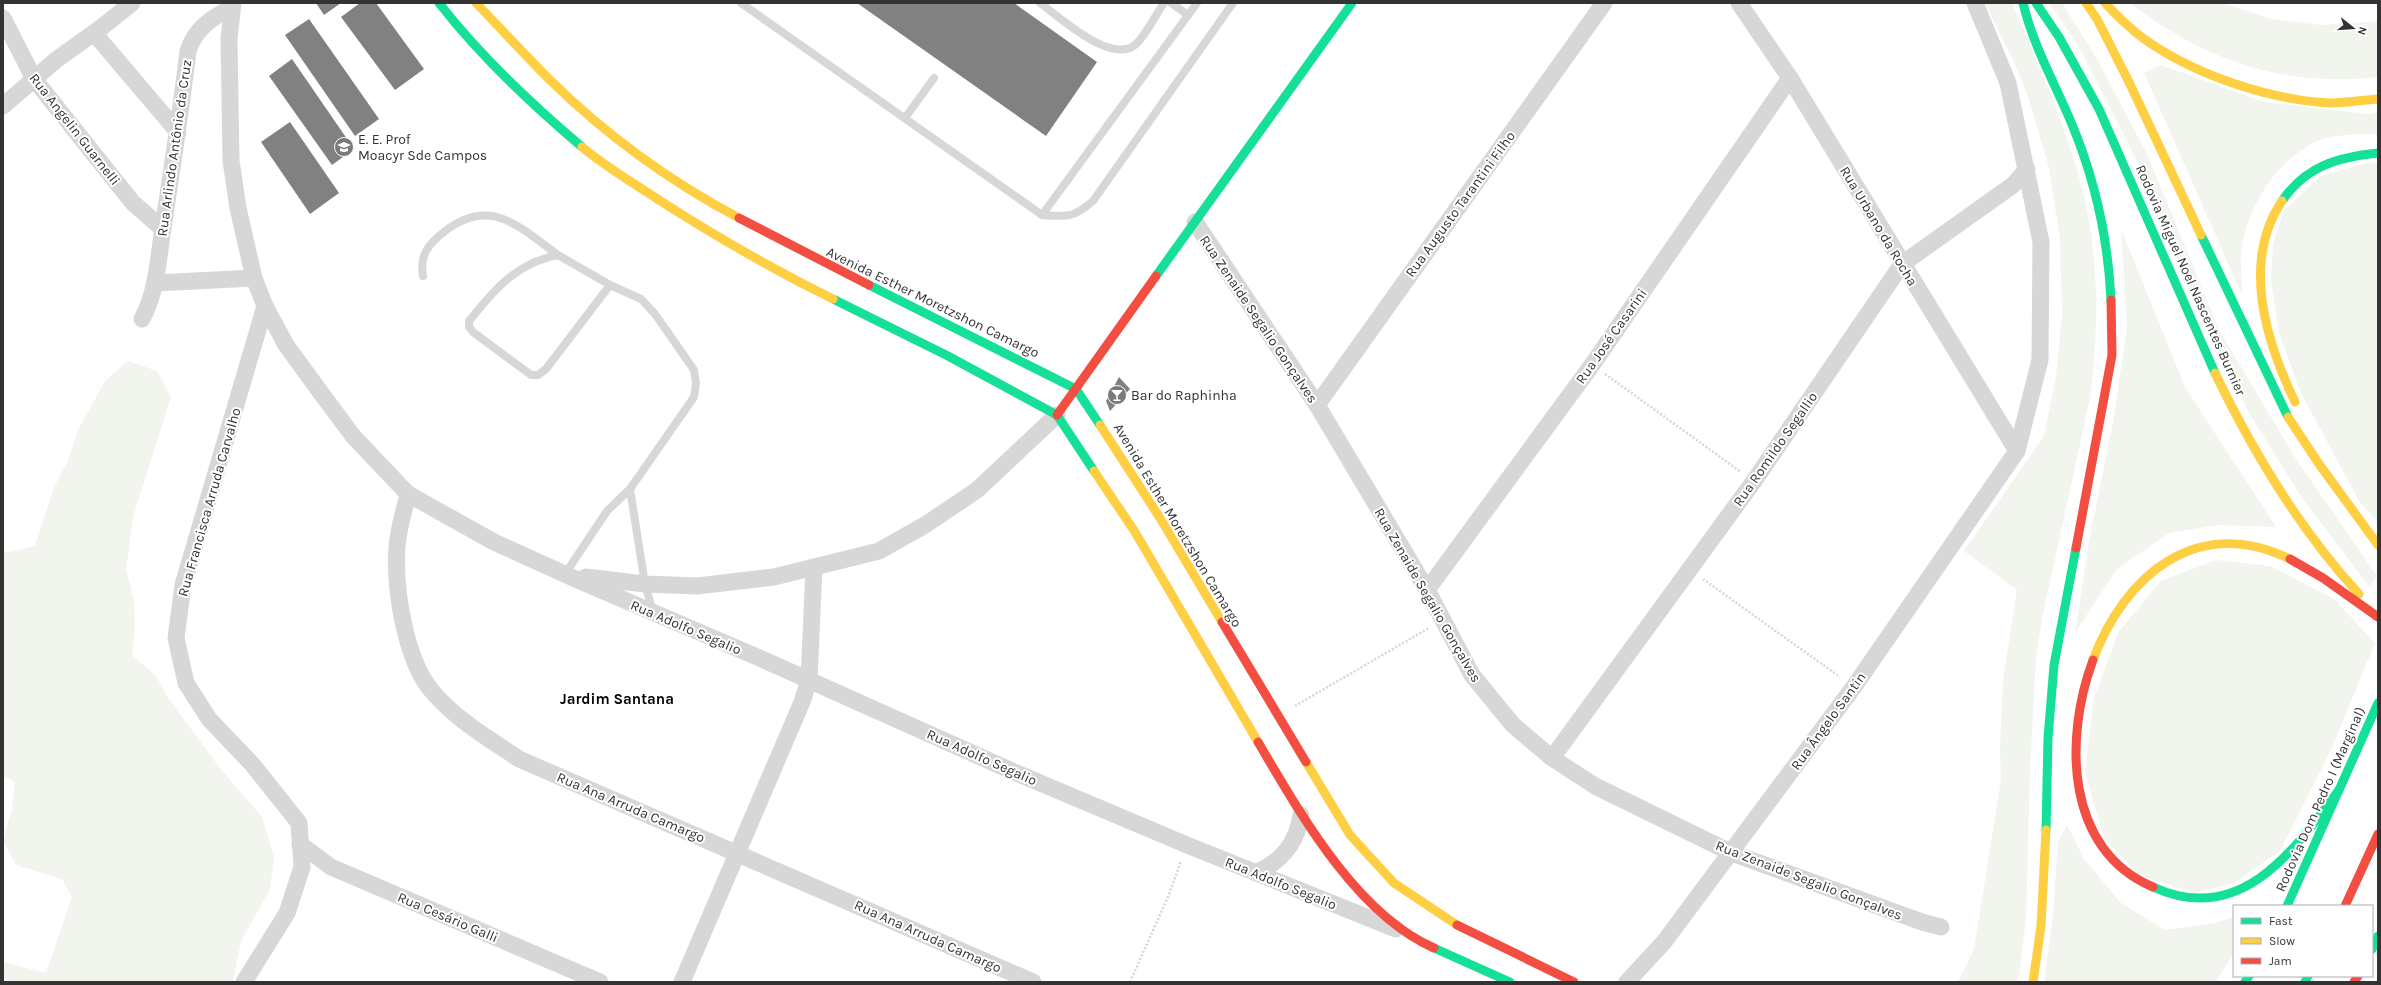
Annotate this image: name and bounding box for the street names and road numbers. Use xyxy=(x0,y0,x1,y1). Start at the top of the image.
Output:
street label: Rua Arlindo Antônio da Cruz xyxy=(154,59,195,237)
street label: Rua Angelin Guarnelli xyxy=(26,70,124,189)
street label: Rua Augusto Tarantini Filho xyxy=(1402,128,1519,281)
street label: Rodovia Miguel Noel Nascentes Burnier xyxy=(2132,162,2250,399)
street label: Rua Urbano da Rocha xyxy=(1836,163,1921,289)
street label: Rua Zenaide Segalio Gonçalves xyxy=(1196,232,1321,406)
street label: Avenida Esther Moretzshon Camargo xyxy=(824,243,1042,362)
street label: Rua José Casarini xyxy=(1572,285,1651,387)
street label: Rua Romildo Segallio xyxy=(1730,389,1821,510)
street label: Rua Francisca Arruda Carvalho xyxy=(174,406,245,599)
street label: Avenida Esther Moretzshon Camargo xyxy=(1110,420,1245,630)
street label: Rua Zenaide Segalio Gonçalves xyxy=(1371,505,1485,685)
street label: Rua Adolfo Segalio xyxy=(628,596,744,658)
street label: Rua Ângelo Santin xyxy=(1787,669,1870,774)
street label: Rodovia Dom Pedro I (Marginal) xyxy=(2272,704,2369,894)
street label: Rua Adolfo Segalio xyxy=(924,726,1040,789)
street label: Rua Ana Arruda Camargo xyxy=(554,769,707,846)
street label: Rua Zenaide Segalio Gonçalves xyxy=(1713,837,1905,924)
street label: Rua Adolfo Segalio xyxy=(1223,853,1339,914)
street label: Rua Cesário Galli xyxy=(395,889,501,946)
street label: Rua Ana Arruda Camargo xyxy=(852,896,1004,977)

